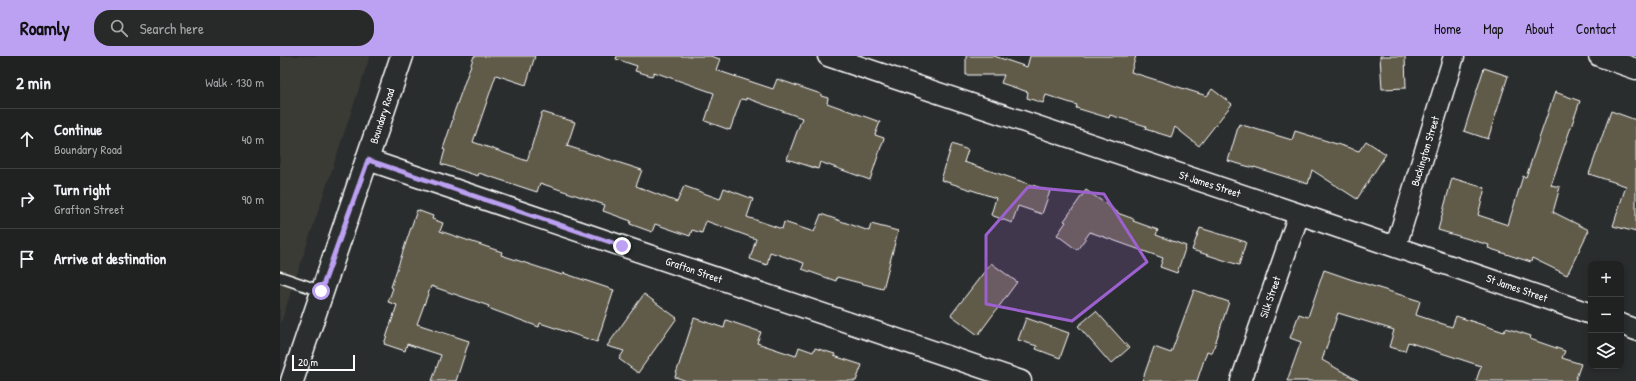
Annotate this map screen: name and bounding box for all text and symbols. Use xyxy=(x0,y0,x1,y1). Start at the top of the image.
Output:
search box xyxy=(94,10,374,46)
text: Roamly xyxy=(20,15,70,41)
icon: search xyxy=(108,17,130,39)
text: Search here xyxy=(140,18,204,39)
text: Home xyxy=(1434,19,1461,38)
text: Map xyxy=(1483,19,1503,38)
text: About xyxy=(1525,19,1554,38)
text: Contact xyxy=(1576,19,1616,38)
text: 2 min xyxy=(16,71,51,94)
text: Walk · 130 m xyxy=(205,73,264,91)
street label: Boundary Road xyxy=(366,86,398,145)
street label: Buckington Street xyxy=(1408,114,1442,188)
text: Continue xyxy=(54,119,102,140)
icon: ahead xyxy=(16,128,38,150)
text: 40 m xyxy=(241,130,264,148)
text: Boundary Road xyxy=(54,140,122,158)
street label: St James Street xyxy=(1177,167,1243,201)
text: Turn right xyxy=(54,179,110,200)
icon: right xyxy=(16,188,38,210)
text: 90 m xyxy=(242,190,264,208)
text: Grafton Street xyxy=(54,200,124,218)
route end xyxy=(613,237,631,255)
icon: arrive xyxy=(16,248,38,270)
text: Arrive at destination xyxy=(54,248,166,269)
street label: Grafton Street xyxy=(664,254,724,286)
map controls xyxy=(1588,261,1624,369)
button: + xyxy=(1588,261,1624,297)
street label: St James Street xyxy=(1484,271,1550,305)
street label: Silk Street xyxy=(1256,274,1284,320)
route start xyxy=(312,282,330,300)
button: − xyxy=(1588,297,1624,333)
button: layers xyxy=(1588,333,1624,369)
scale bar xyxy=(292,353,355,372)
text: 20 m xyxy=(298,355,318,369)

